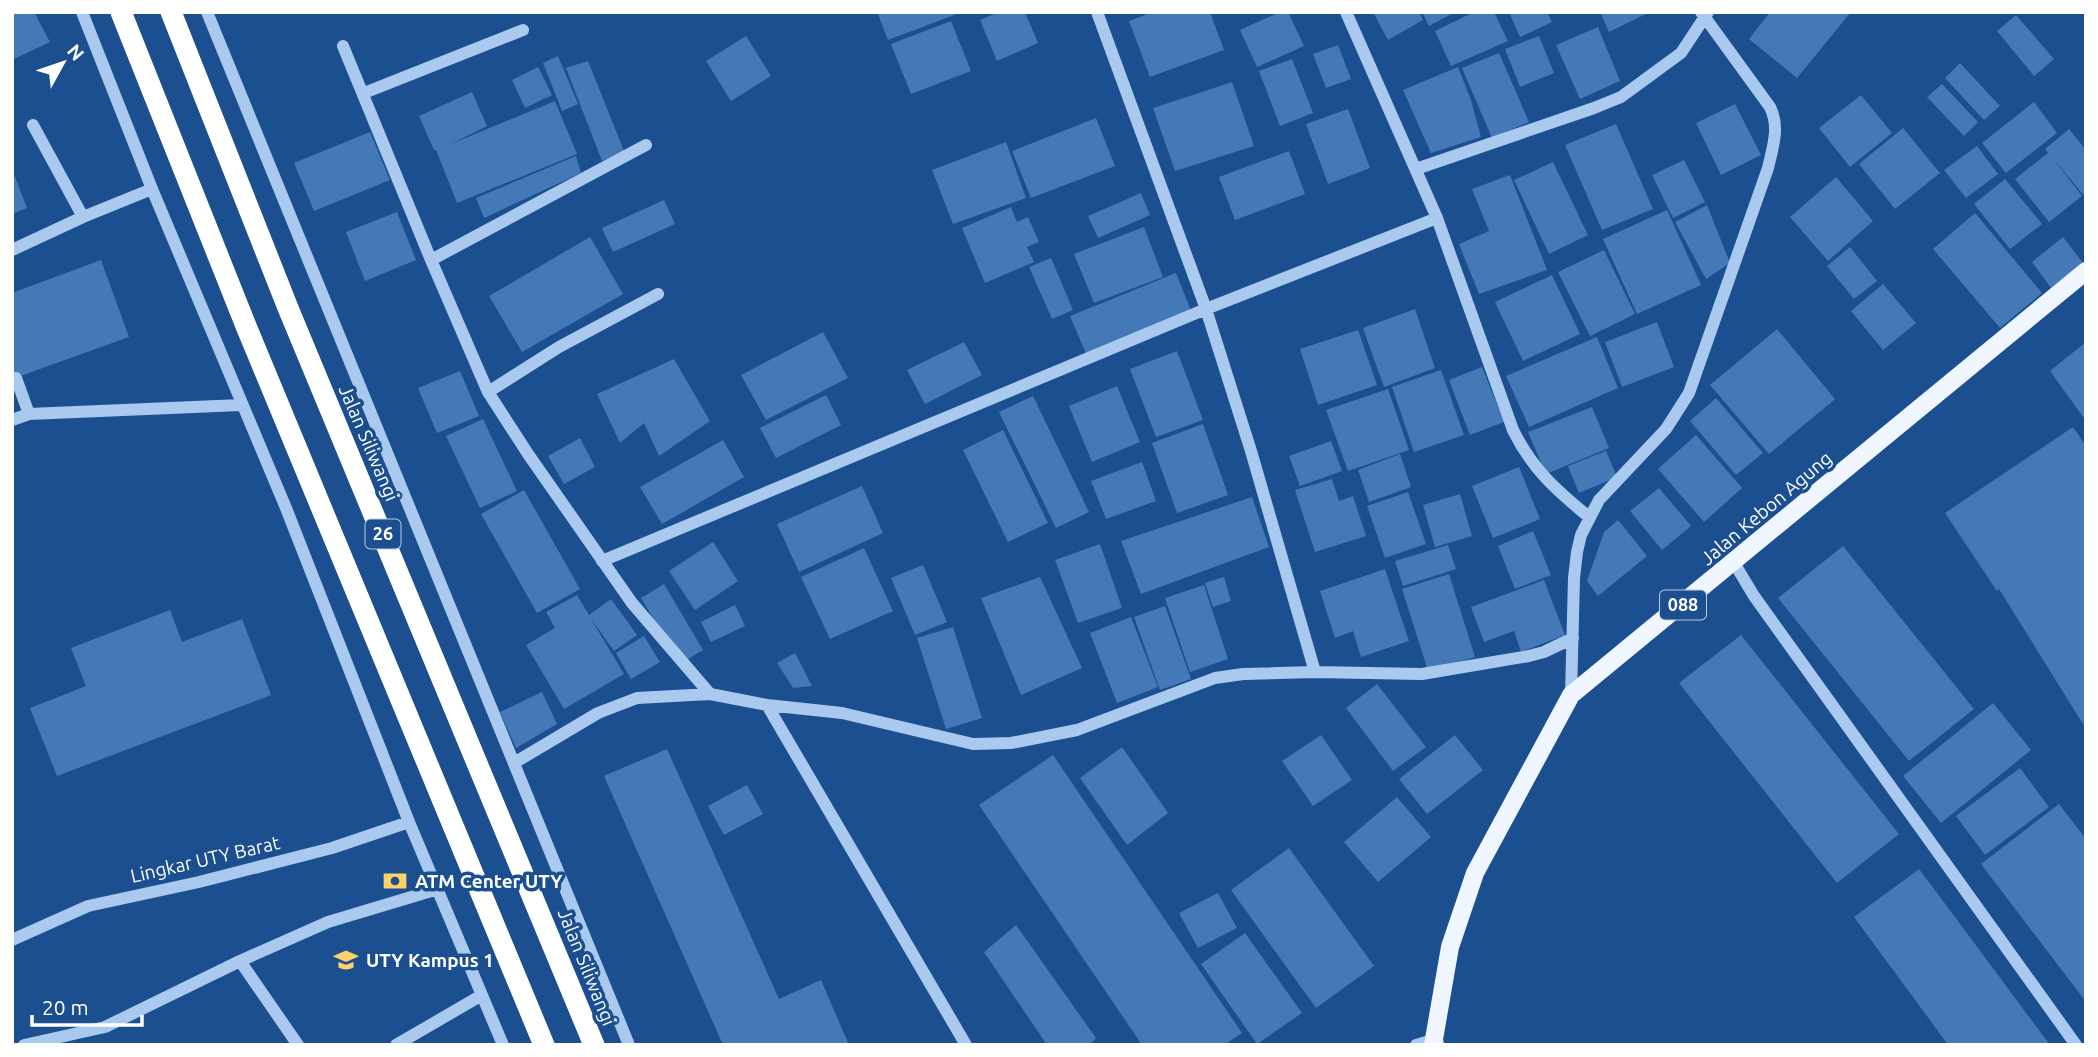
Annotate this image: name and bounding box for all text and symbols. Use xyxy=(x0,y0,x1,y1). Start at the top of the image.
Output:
north arrow xyxy=(28,28,98,98)
text: N xyxy=(63,40,89,65)
street label: Jalan Siliwangi xyxy=(335,382,403,504)
street label: Jalan Kebon Agung xyxy=(1696,447,1836,569)
road number: 26 xyxy=(366,520,400,548)
road number: 088 xyxy=(1660,590,1706,620)
street label: Lingkar UTY Barat xyxy=(128,831,282,887)
bank icon: ATM Center UTY xyxy=(381,867,409,895)
place label: ATM Center UTY xyxy=(415,870,563,892)
street label: Jalan Siliwangi xyxy=(554,905,620,1029)
school or university icon: UTY Kampus 1 xyxy=(332,946,360,974)
place label: UTY Kampus 1 xyxy=(366,949,494,971)
scale bar xyxy=(32,984,142,1028)
text: 20 m xyxy=(42,995,89,1019)

